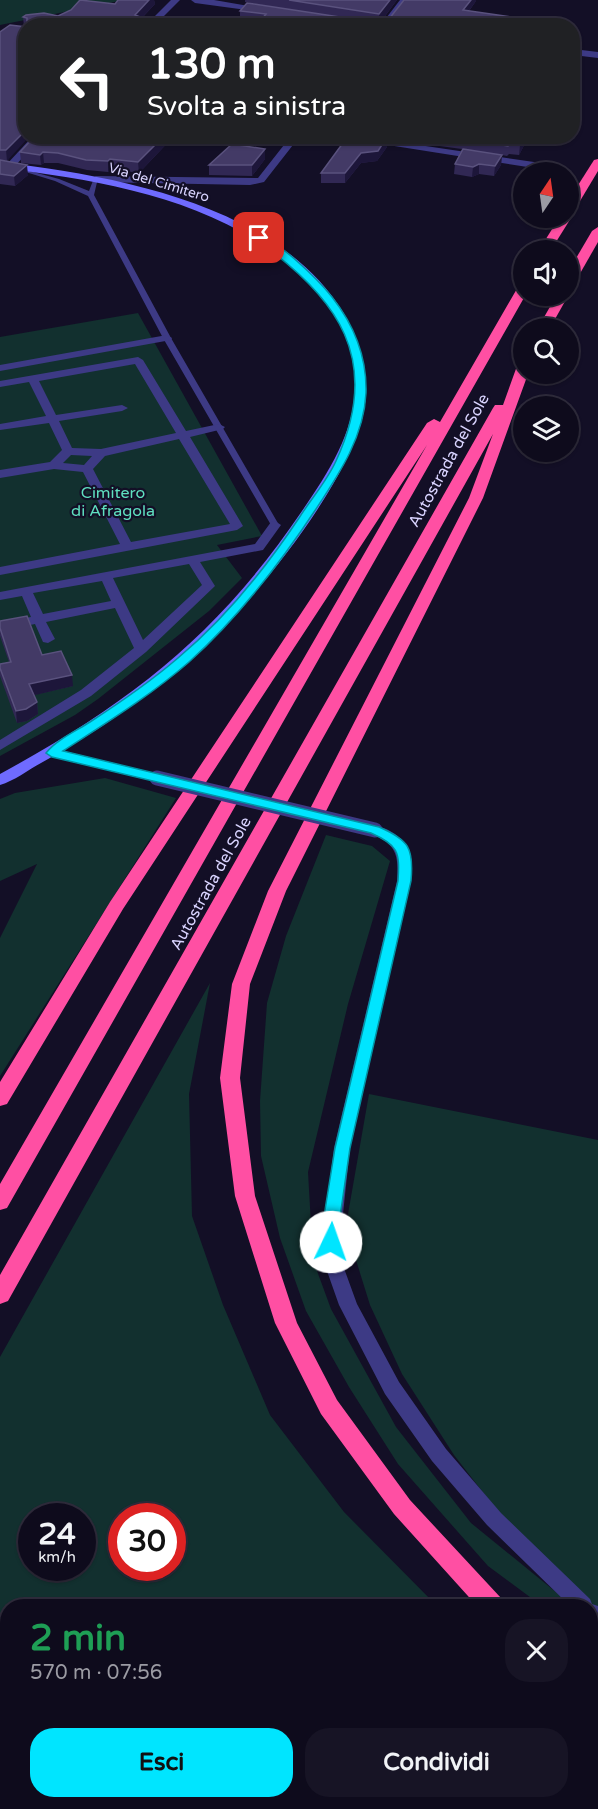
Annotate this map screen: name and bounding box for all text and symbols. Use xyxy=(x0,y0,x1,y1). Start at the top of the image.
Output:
text: 130 m xyxy=(147,39,276,90)
icon: left xyxy=(48,42,126,120)
text: Svolta a sinistra xyxy=(147,90,346,123)
street label: Via del Cimitero xyxy=(106,159,211,206)
north arrow xyxy=(513,162,579,228)
map controls xyxy=(513,162,579,462)
pin xyxy=(233,212,284,263)
icon: arrive xyxy=(242,221,275,254)
button: sound xyxy=(513,240,579,306)
button: search xyxy=(513,318,579,384)
street label: Autostrada del Sole xyxy=(404,390,494,531)
button: layers xyxy=(513,396,579,462)
park label: Cimitero di Afragola xyxy=(71,483,155,521)
street label: Autostrada del Sole xyxy=(166,813,256,954)
position arrow xyxy=(299,1210,363,1274)
speed limit sign: 30 xyxy=(108,1503,186,1581)
text: 24 xyxy=(38,1516,76,1553)
text: km/h xyxy=(38,1548,76,1566)
text: 2 min xyxy=(30,1617,126,1660)
button: close xyxy=(505,1619,568,1682)
text: 570 m · 07:56 xyxy=(30,1661,162,1685)
button: Esci xyxy=(30,1728,293,1797)
button: Condividi xyxy=(305,1728,568,1797)

